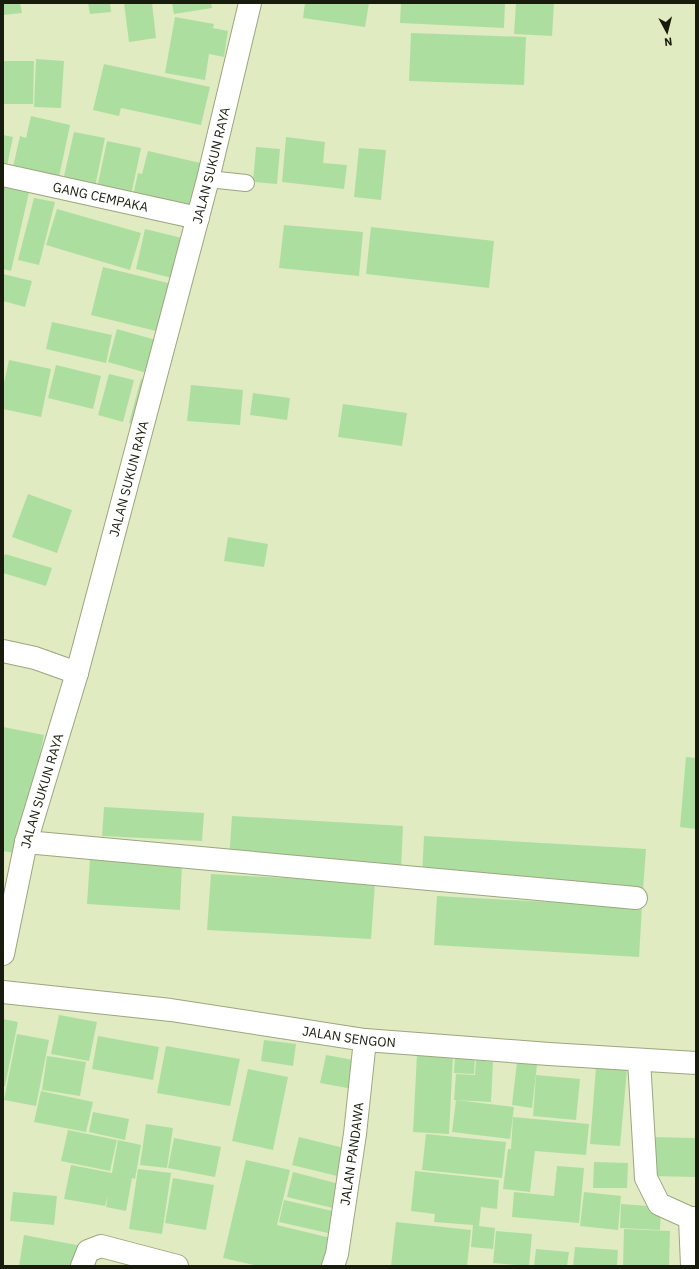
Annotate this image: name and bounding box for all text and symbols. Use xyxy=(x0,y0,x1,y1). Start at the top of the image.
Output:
north arrow xyxy=(647,12,687,52)
text: N xyxy=(663,34,673,49)
street label: JALAN SUKUN RAYA xyxy=(188,105,234,225)
street label: GANG CEMPAKA xyxy=(51,178,151,215)
street label: JALAN SUKUN RAYA xyxy=(105,418,152,538)
street label: JALAN SUKUN RAYA xyxy=(16,730,67,850)
street label: JALAN SENGON xyxy=(301,1022,396,1051)
street label: JALAN PANDAWA xyxy=(336,1101,367,1206)

